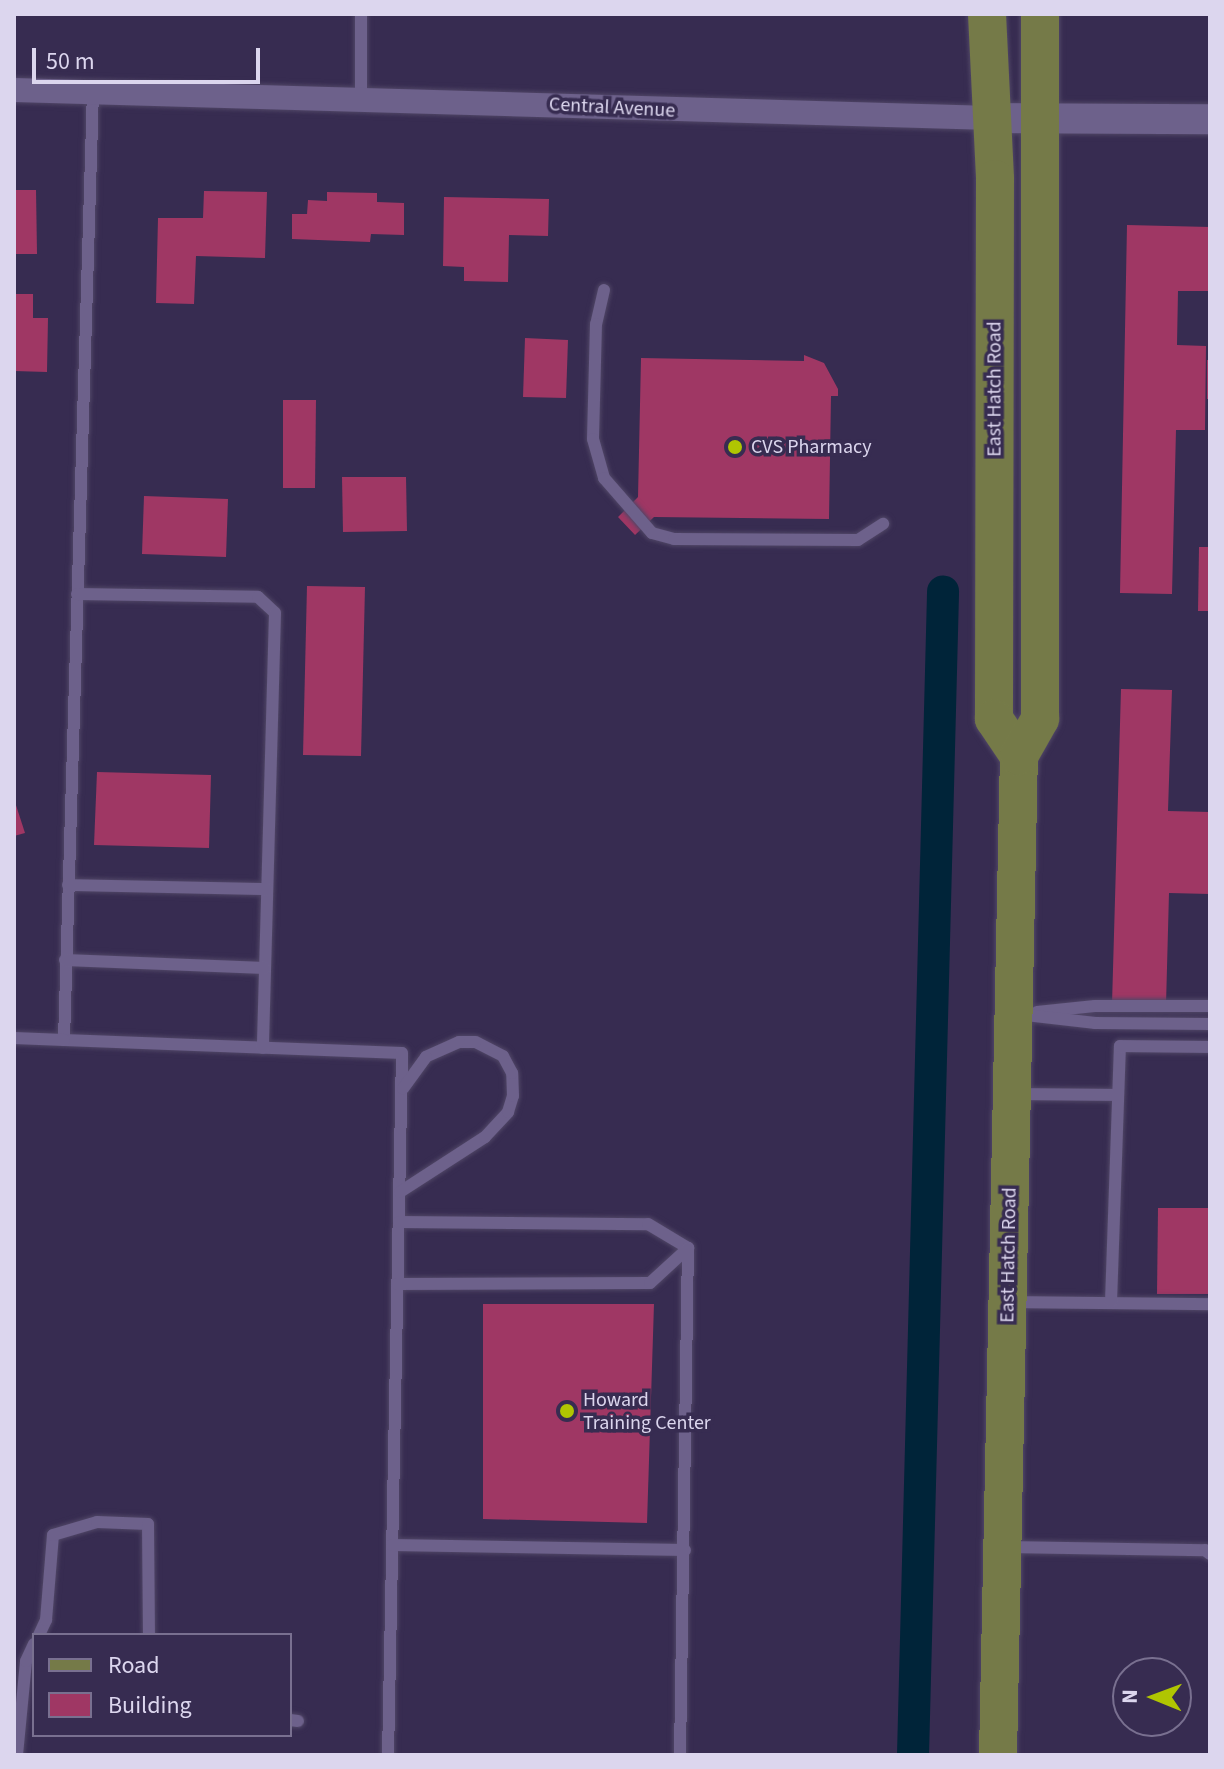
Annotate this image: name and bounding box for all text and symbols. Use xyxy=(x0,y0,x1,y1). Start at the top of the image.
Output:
scale bar xyxy=(36,32,264,82)
text: 50 m xyxy=(46,44,95,79)
street label: Central Avenue xyxy=(548,93,676,123)
street label: East Hatch Road xyxy=(983,321,1007,457)
place label: CVS Pharmacy xyxy=(751,435,872,459)
marker: CVS Pharmacy xyxy=(726,438,744,456)
street label: East Hatch Road xyxy=(996,1187,1022,1323)
place label: Howard Training Center xyxy=(583,1388,711,1435)
marker: Howard Training Center xyxy=(558,1402,576,1420)
legend xyxy=(32,1633,292,1737)
text: Road xyxy=(108,1648,160,1683)
north arrow xyxy=(1112,1657,1192,1737)
text: Building xyxy=(108,1688,192,1723)
text: N xyxy=(1114,1689,1146,1704)

